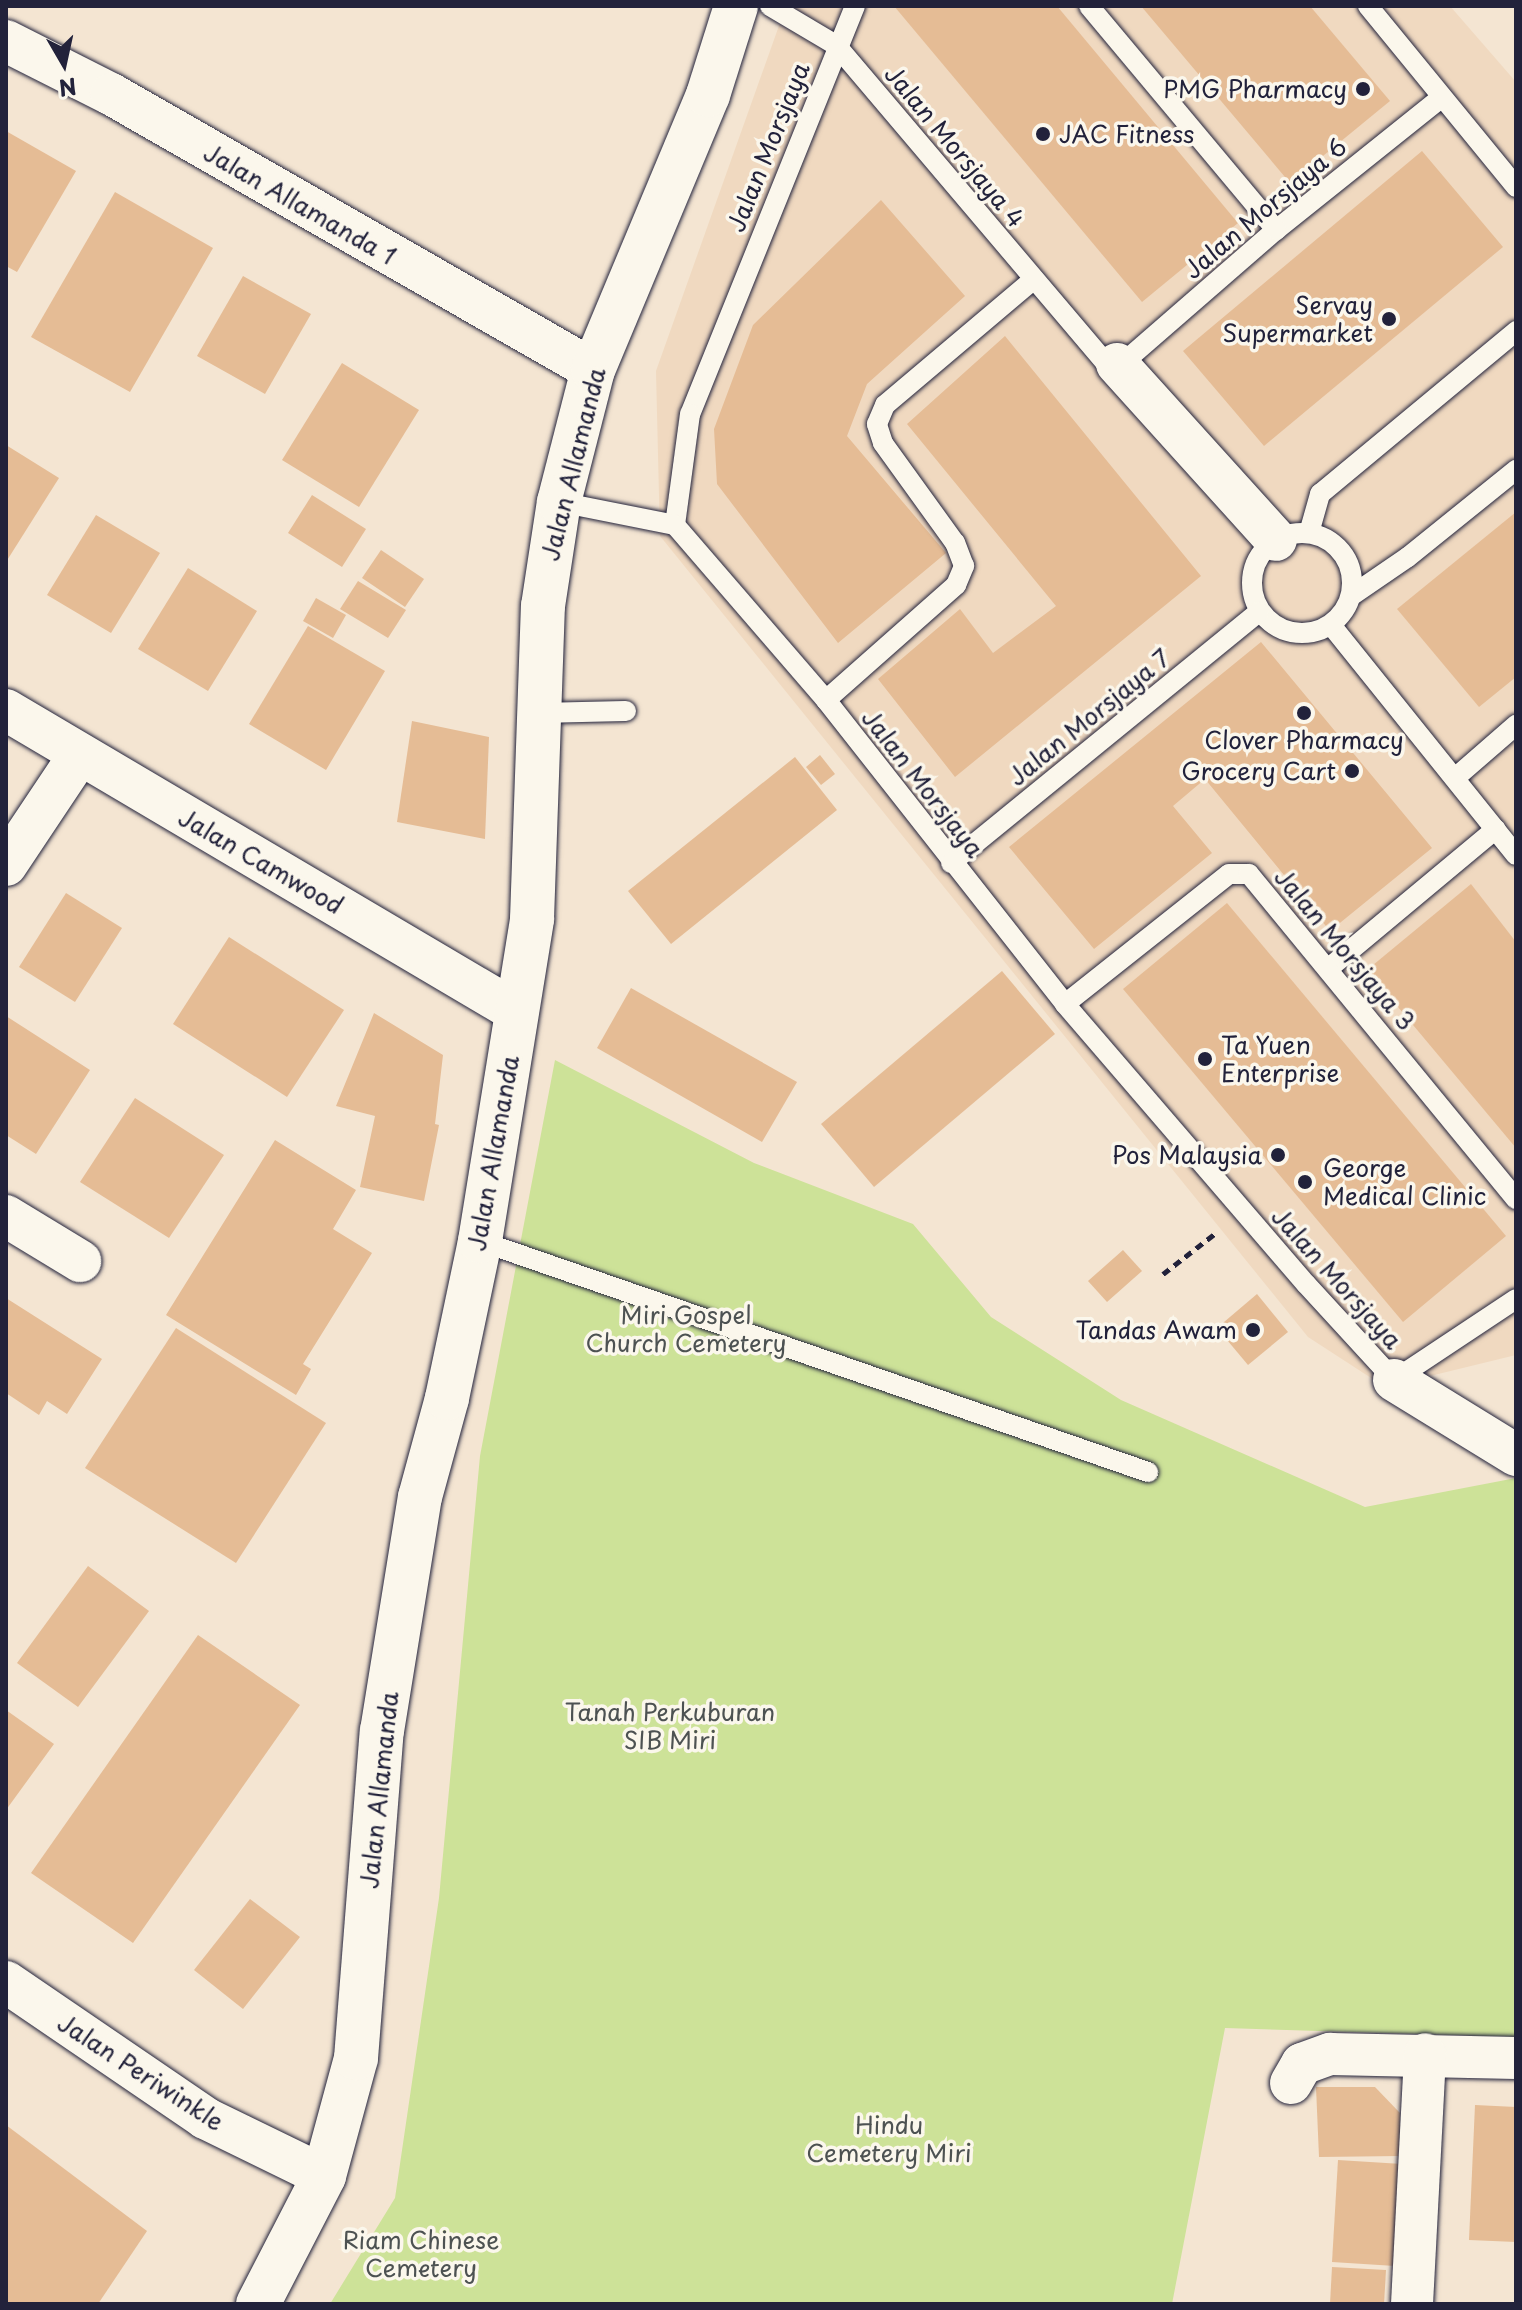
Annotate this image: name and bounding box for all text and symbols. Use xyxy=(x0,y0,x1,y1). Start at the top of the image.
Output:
north arrow xyxy=(24,24,104,104)
street label: Jalan Morsjaya xyxy=(721,58,815,236)
street label: Jalan Morsjaya 4 xyxy=(878,58,1032,234)
text: N xyxy=(57,71,79,106)
place label: PMG Pharmacy xyxy=(1162,75,1347,103)
marker: PMG Pharmacy xyxy=(1354,80,1372,98)
place label: JAC Fitness xyxy=(1059,120,1196,148)
marker: JAC Fitness xyxy=(1034,125,1052,143)
street label: Jalan Morsjaya 6 xyxy=(1177,131,1353,285)
street label: Jalan Allamanda 1 xyxy=(199,137,401,271)
place label: Servay Supermarket xyxy=(1222,291,1373,347)
marker: Servay Supermarket xyxy=(1380,310,1398,328)
street label: Jalan Allamanda xyxy=(535,364,611,564)
street label: Jalan Morsjaya 7 xyxy=(1001,642,1177,792)
street label: Jalan Morsjaya xyxy=(856,703,990,863)
marker: Clover Pharmacy xyxy=(1295,704,1313,722)
place label: Clover Pharmacy xyxy=(1204,726,1404,754)
place label: Grocery Cart xyxy=(1182,757,1336,785)
marker: Grocery Cart xyxy=(1343,762,1361,780)
street label: Jalan Camwood xyxy=(173,802,349,920)
street label: Jalan Morsjaya 3 xyxy=(1268,861,1422,1037)
place label: Ta Yuen Enterprise xyxy=(1221,1031,1339,1087)
marker: Ta Yuen Enterprise xyxy=(1196,1050,1214,1068)
street label: Jalan Allamanda xyxy=(462,1053,524,1253)
place label: Pos Malaysia xyxy=(1111,1141,1262,1169)
marker: Pos Malaysia xyxy=(1269,1146,1287,1164)
place label: George Medical Clinic xyxy=(1323,1154,1485,1210)
marker: George Medical Clinic xyxy=(1294,1171,1316,1193)
street label: Jalan Morsjaya xyxy=(1266,1201,1408,1355)
park label: Miri Gospel Church Cemetery xyxy=(585,1301,787,1357)
place label: Tandas Awam xyxy=(1073,1316,1237,1344)
marker: Tandas Awam xyxy=(1244,1321,1262,1339)
street label: Jalan Allamanda xyxy=(354,1690,404,1890)
park label: Tanah Perkuburan SIB Miri xyxy=(564,1698,776,1754)
street label: Jalan Periwinkle xyxy=(53,2008,229,2136)
park label: Hindu Cemetery Miri xyxy=(806,2111,972,2167)
park label: Riam Chinese Cemetery xyxy=(342,2226,500,2282)

